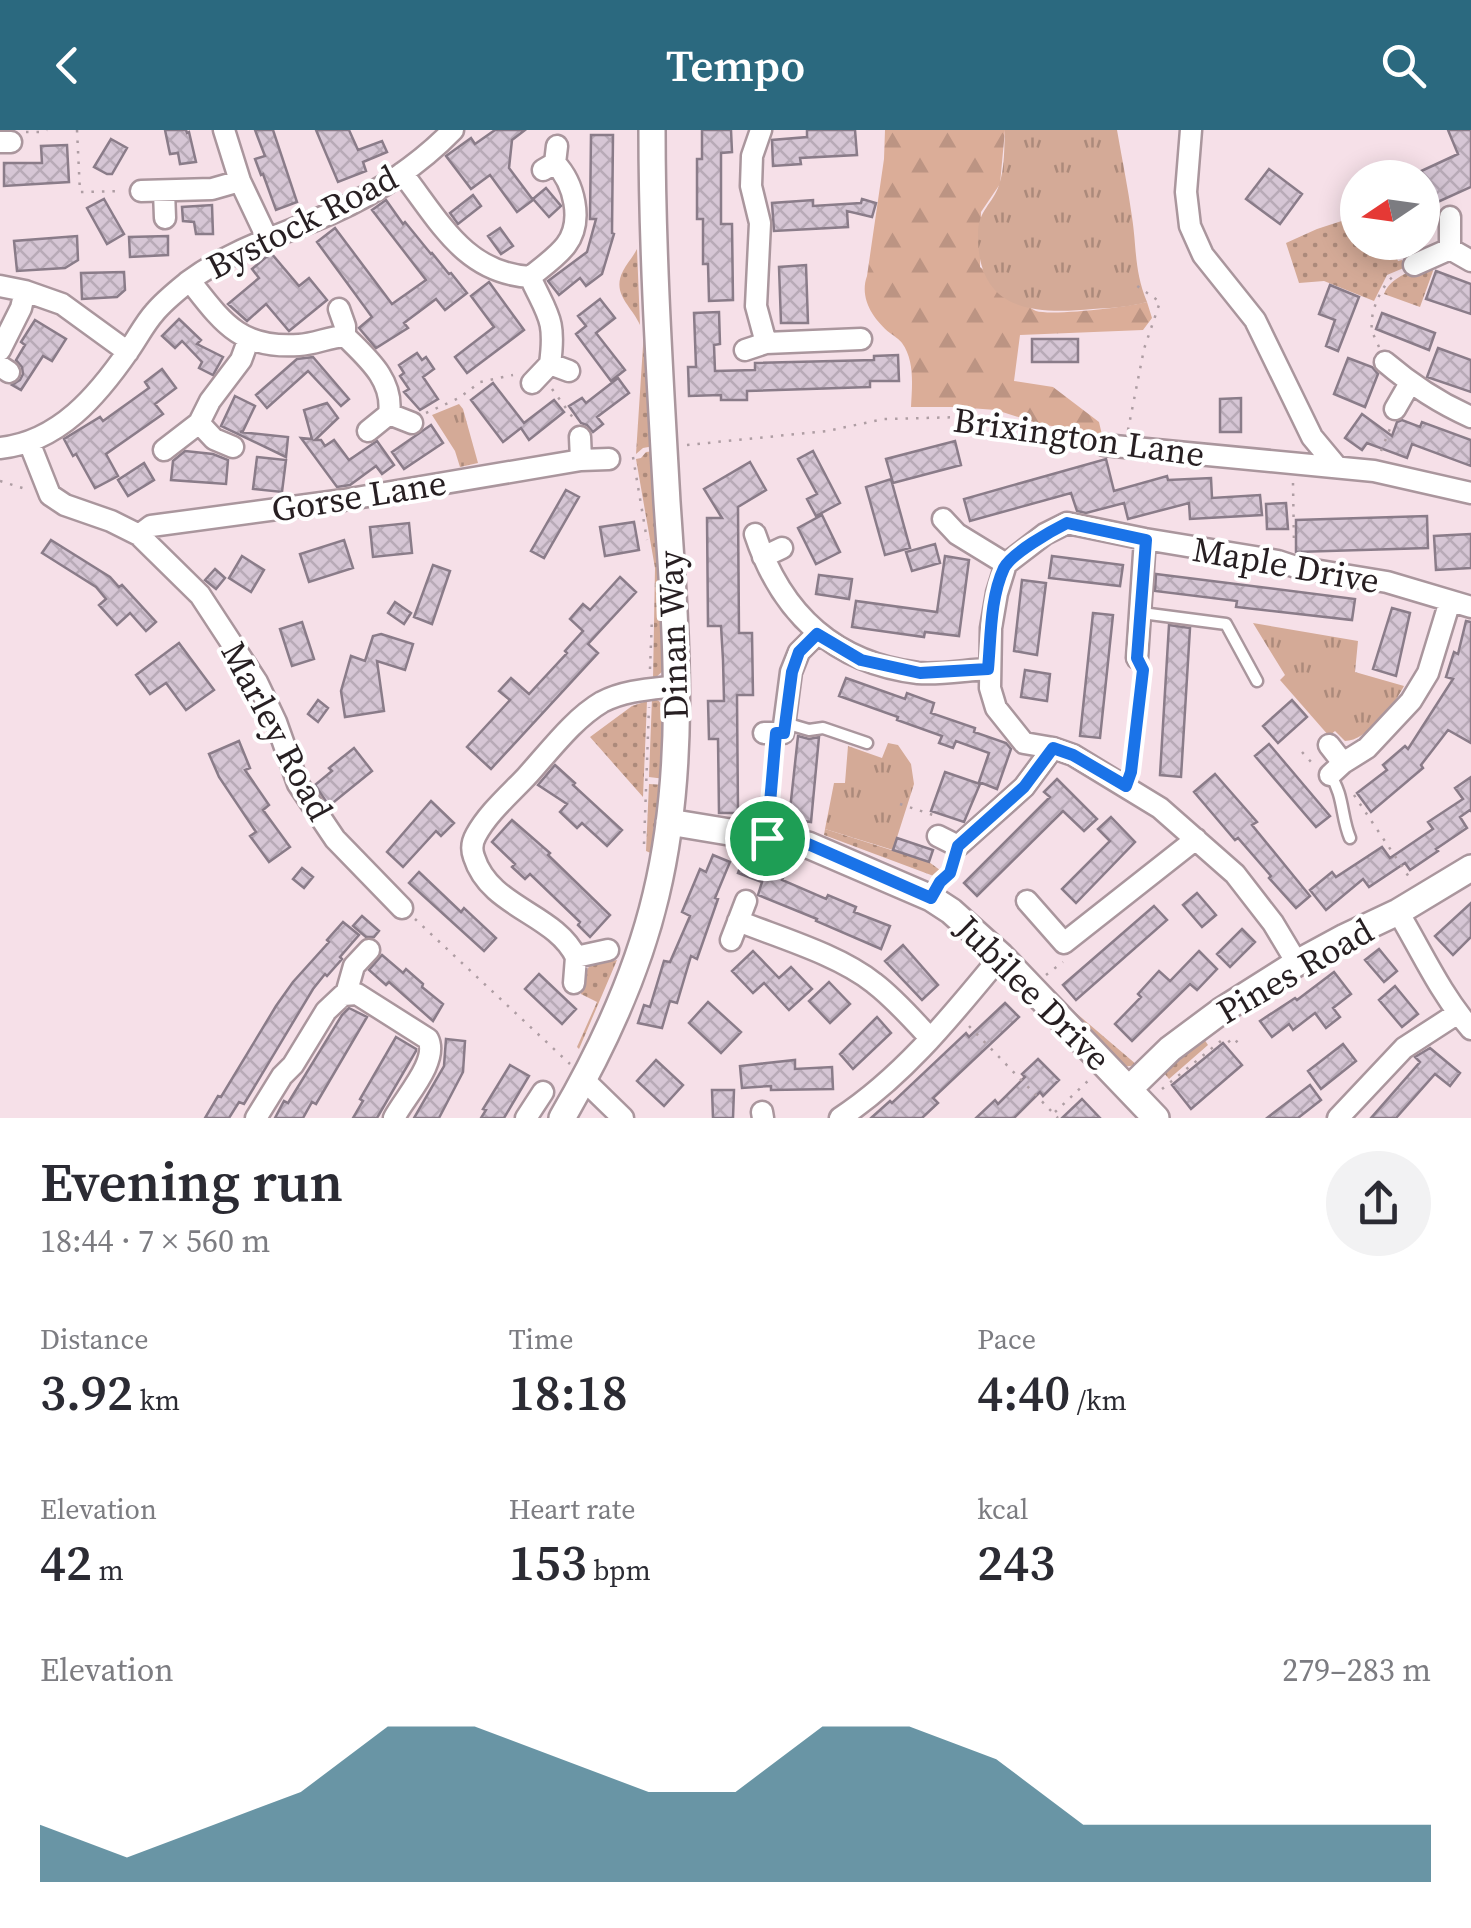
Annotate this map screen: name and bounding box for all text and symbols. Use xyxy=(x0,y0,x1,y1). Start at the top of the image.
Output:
text: Tempo xyxy=(666,34,805,96)
icon: back xyxy=(40,38,95,93)
icon: search xyxy=(1376,38,1431,93)
street label: Bystock Road xyxy=(198,153,406,291)
north arrow xyxy=(1340,160,1440,260)
map controls xyxy=(1340,160,1440,260)
street label: Brixington Lane xyxy=(950,396,1208,478)
street label: Gorse Lane xyxy=(268,459,450,533)
street label: Maple Drive xyxy=(1189,525,1383,605)
street label: Dinan Way xyxy=(646,550,700,720)
street label: Marley Road xyxy=(210,633,344,829)
pin xyxy=(725,796,810,881)
icon: arrive xyxy=(740,811,795,866)
street label: Jubilee Drive xyxy=(944,904,1121,1081)
street label: Pines Road xyxy=(1208,907,1382,1035)
text: Evening run xyxy=(40,1144,343,1219)
button: share xyxy=(1326,1151,1431,1256)
text: 18:44 · 7 × 560 m xyxy=(40,1219,270,1263)
text: Distance xyxy=(40,1320,149,1358)
text: Time xyxy=(509,1320,573,1358)
text: Pace xyxy=(977,1320,1036,1358)
text: 3.92 xyxy=(40,1358,133,1427)
text: 18:18 xyxy=(509,1358,628,1427)
text: 4:40 xyxy=(977,1358,1070,1427)
text: km xyxy=(133,1381,180,1419)
text: /km xyxy=(1070,1381,1127,1419)
text: Elevation xyxy=(40,1490,157,1528)
text: Heart rate xyxy=(509,1490,635,1528)
text: kcal xyxy=(977,1490,1028,1528)
text: 42 xyxy=(40,1528,92,1597)
text: 153 xyxy=(509,1528,587,1597)
text: 243 xyxy=(977,1528,1055,1597)
text: m xyxy=(92,1551,124,1589)
text: bpm xyxy=(587,1551,651,1589)
text: Elevation xyxy=(40,1648,174,1692)
text: 279–283 m xyxy=(1282,1648,1431,1692)

